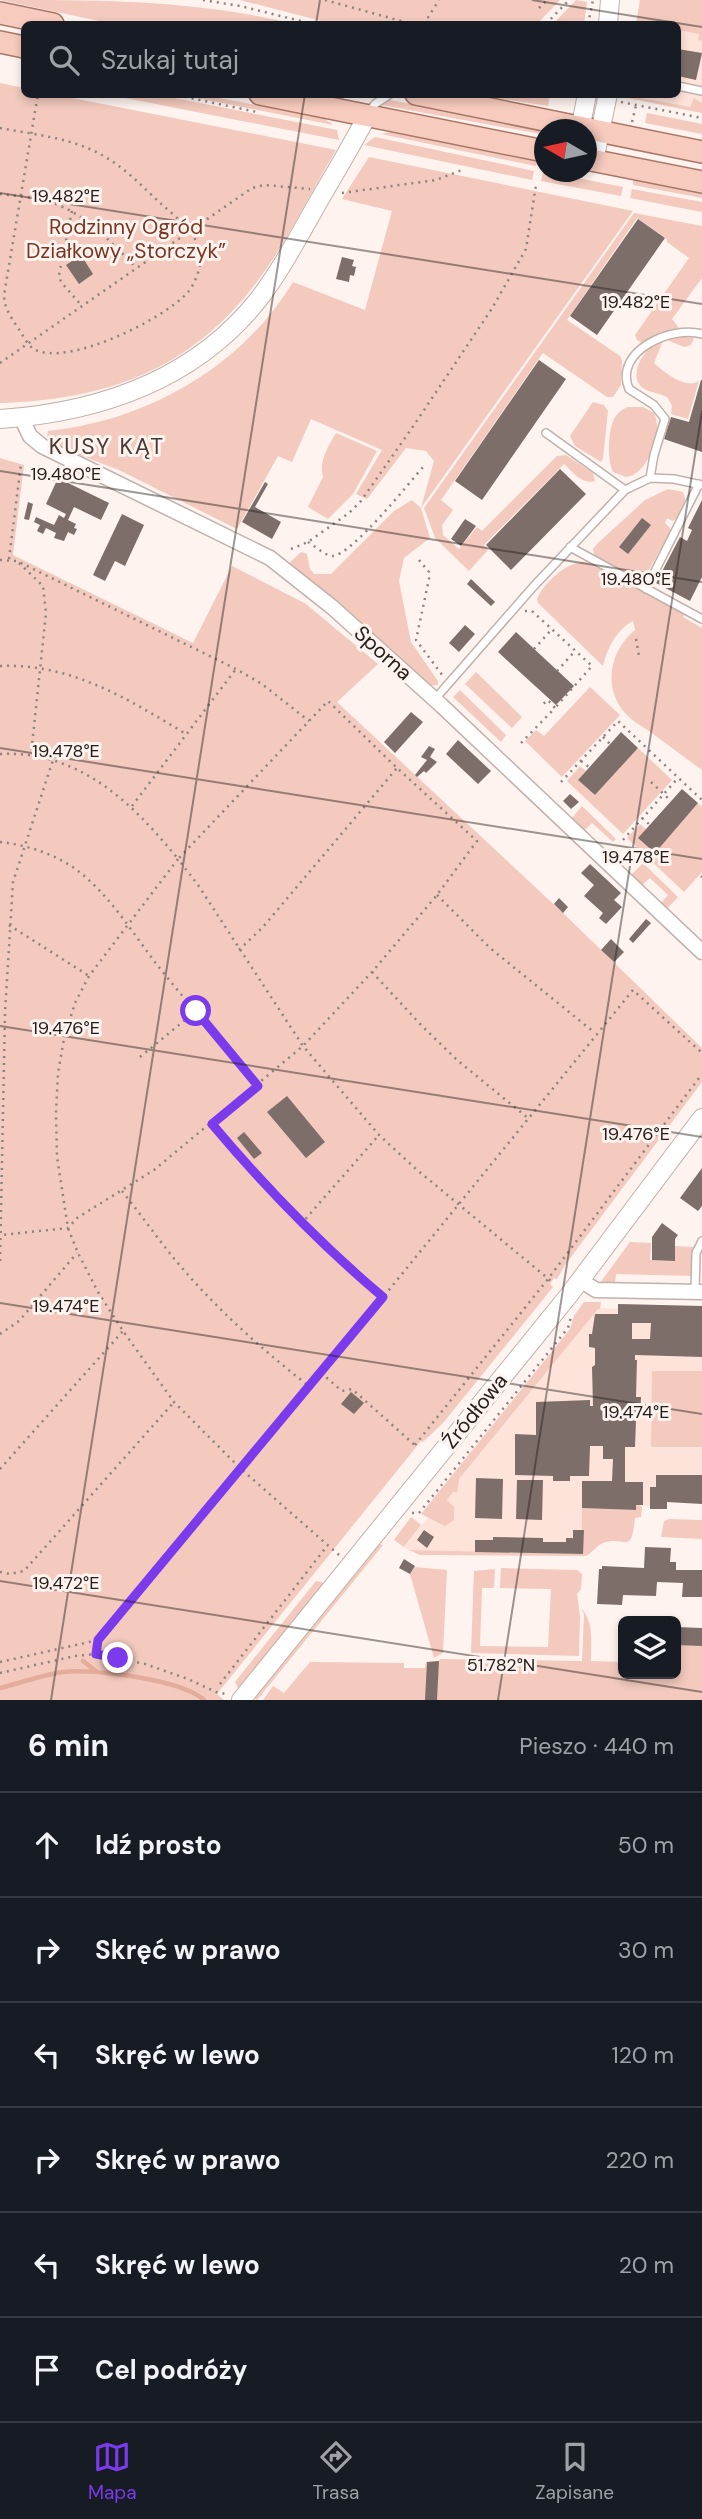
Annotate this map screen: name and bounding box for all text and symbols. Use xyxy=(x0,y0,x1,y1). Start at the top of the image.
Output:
search box xyxy=(21,21,681,98)
icon: search xyxy=(45,41,83,79)
text: Szukaj tutaj xyxy=(101,43,239,77)
north arrow xyxy=(534,119,597,182)
text: 19.482°E xyxy=(32,184,100,208)
park label: Rodzinny Ogród Działkowy „Storczyk” xyxy=(26,213,226,265)
text: 19.482°E xyxy=(602,290,670,314)
district label: KUSY KĄT xyxy=(49,431,165,461)
text: 19.480°E xyxy=(31,462,101,486)
text: 19.480°E xyxy=(601,567,671,591)
street label: Sporna xyxy=(348,620,418,686)
text: 19.478°E xyxy=(32,739,100,763)
text: 19.478°E xyxy=(602,845,670,869)
route start xyxy=(180,995,211,1026)
text: 19.476°E xyxy=(32,1016,100,1040)
text: 19.476°E xyxy=(602,1122,670,1146)
text: 19.474°E xyxy=(33,1294,99,1318)
street label: Źródłowa xyxy=(436,1368,514,1454)
text: 19.474°E xyxy=(603,1400,669,1424)
text: 19.472°E xyxy=(33,1571,99,1595)
map controls xyxy=(618,1616,681,1679)
button: layers xyxy=(618,1616,681,1679)
route end xyxy=(102,1642,133,1673)
text: 51.782°N xyxy=(467,1653,535,1677)
text: 6 min xyxy=(28,1726,109,1765)
text: Pieszo · 440 m xyxy=(519,1731,674,1761)
icon: ahead xyxy=(28,1826,66,1864)
text: Idź prosto xyxy=(95,1828,222,1862)
text: 50 m xyxy=(618,1830,674,1860)
icon: right xyxy=(28,1931,66,1969)
text: Skręć w prawo xyxy=(95,1933,281,1967)
text: 30 m xyxy=(618,1935,674,1965)
icon: left xyxy=(28,2036,66,2074)
text: Skręć w lewo xyxy=(95,2038,260,2072)
text: 120 m xyxy=(611,2040,674,2070)
icon: right xyxy=(28,2141,66,2179)
text: Skręć w prawo xyxy=(95,2143,281,2177)
text: 220 m xyxy=(605,2145,674,2175)
icon: left xyxy=(28,2246,66,2284)
text: Skręć w lewo xyxy=(95,2248,260,2282)
text: 20 m xyxy=(619,2250,674,2280)
icon: arrive xyxy=(28,2351,66,2389)
text: Cel podróży xyxy=(95,2353,248,2387)
tab: Mapa xyxy=(88,2438,137,2505)
tab: Trasa xyxy=(313,2438,359,2505)
tab: Zapisane xyxy=(535,2438,614,2505)

